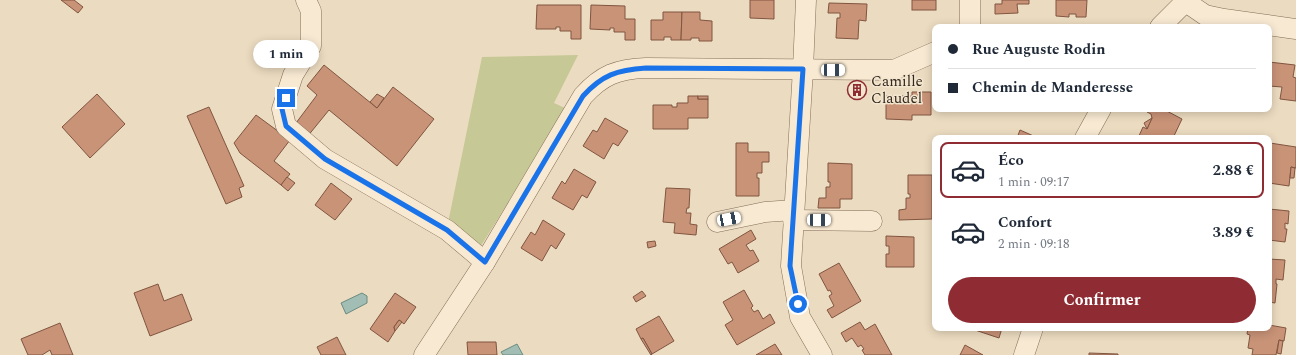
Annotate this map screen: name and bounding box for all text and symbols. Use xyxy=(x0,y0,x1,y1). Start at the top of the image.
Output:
text: Rue Auguste Rodin xyxy=(972,38,1106,61)
callout: 1 min xyxy=(253,40,319,68)
text: 1 min xyxy=(269,44,303,64)
car xyxy=(821,64,845,76)
place label: Camille Claudel xyxy=(871,70,923,110)
text: Chemin de Manderesse xyxy=(972,76,1133,99)
building icon: Camille Claudel xyxy=(846,79,868,101)
route end xyxy=(277,89,295,107)
text: Éco xyxy=(998,149,1024,172)
icon: car xyxy=(950,152,986,188)
text: 2.88 € xyxy=(1213,159,1254,182)
text: 1 min · 09:17 xyxy=(998,172,1070,192)
car xyxy=(716,211,742,227)
text: Confort xyxy=(998,211,1052,234)
car xyxy=(807,214,831,226)
icon: car xyxy=(950,214,986,250)
text: 3.89 € xyxy=(1213,221,1254,244)
text: 2 min · 09:18 xyxy=(998,234,1070,254)
button: Confirmer xyxy=(948,277,1256,323)
route start xyxy=(789,295,807,313)

